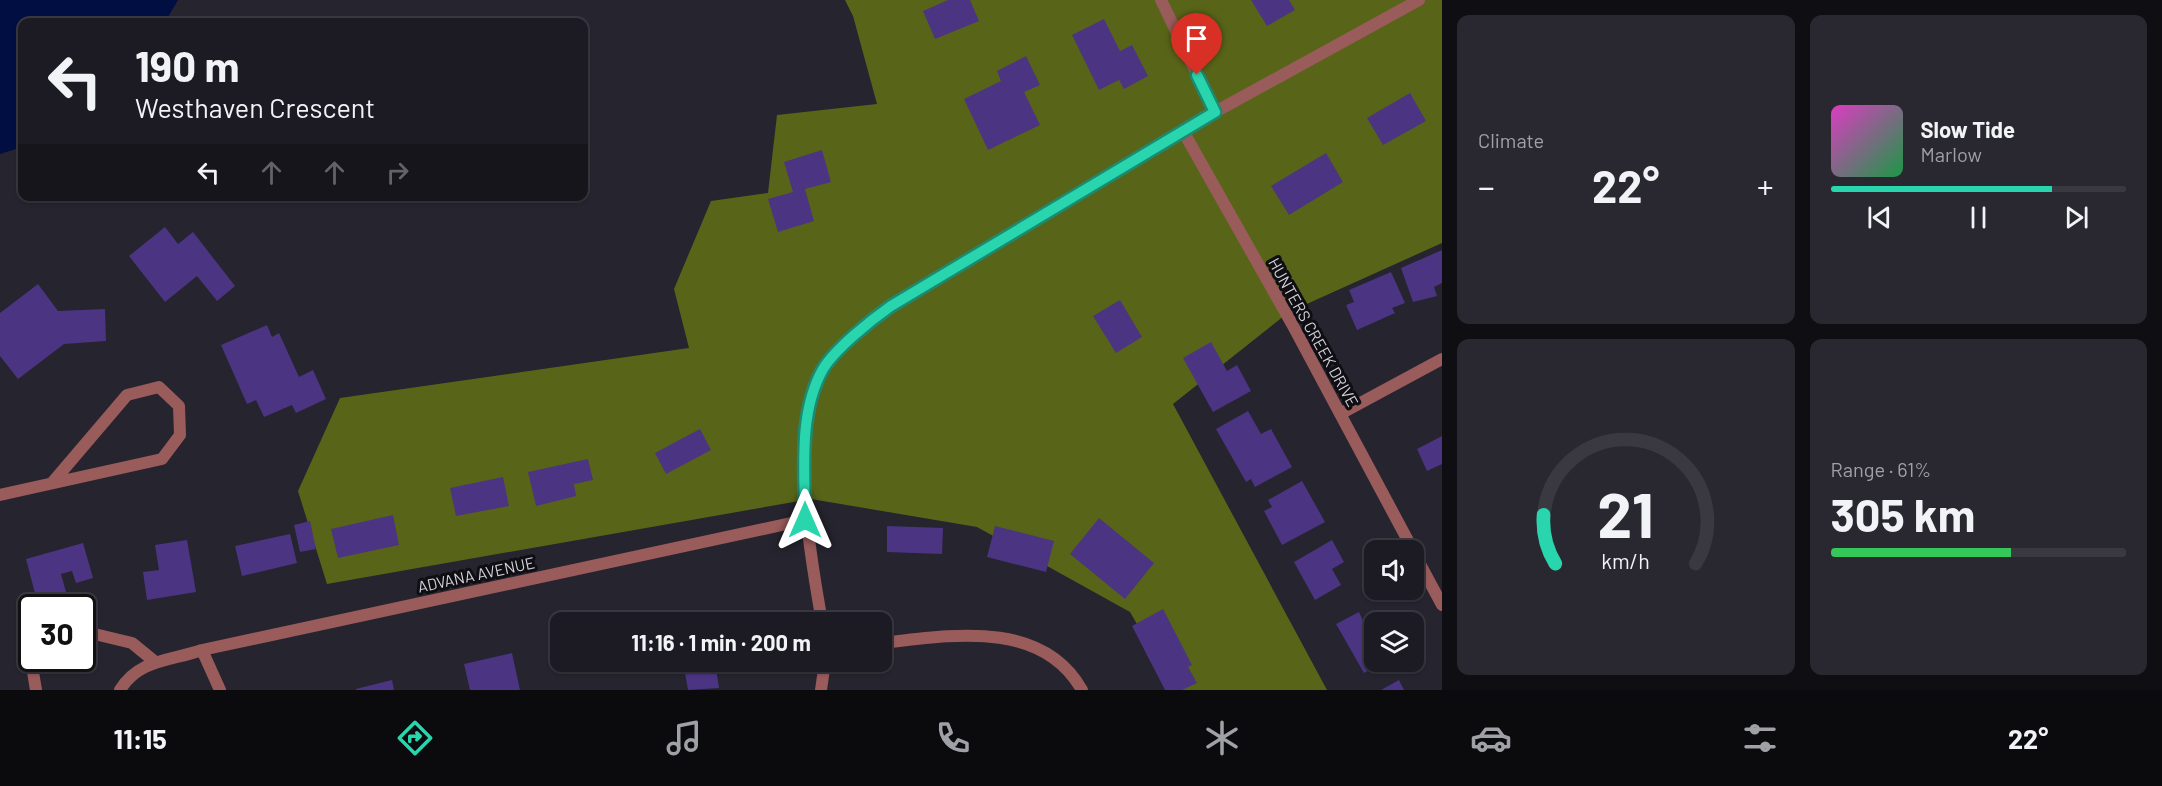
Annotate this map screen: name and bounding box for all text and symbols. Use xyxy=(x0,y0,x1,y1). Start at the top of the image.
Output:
pin xyxy=(1171,13,1222,75)
icon: arrive xyxy=(1180,22,1213,55)
text: 190 m xyxy=(135,40,240,90)
icon: left xyxy=(36,42,114,120)
text: Westhaven Crescent xyxy=(135,91,375,123)
text: Slow Tide xyxy=(1921,116,2015,142)
text: Climate xyxy=(1478,128,1544,152)
text: Marlow xyxy=(1921,142,1982,166)
icon: left xyxy=(192,156,225,189)
icon: ahead xyxy=(255,156,288,189)
icon: ahead xyxy=(318,156,351,189)
icon: right xyxy=(381,156,414,189)
text: 22° xyxy=(1592,158,1659,212)
text: − xyxy=(1478,166,1495,206)
text: + xyxy=(1757,166,1773,206)
icon: previous xyxy=(1863,201,1896,234)
icon: pause xyxy=(1962,201,1995,234)
icon: next xyxy=(2060,201,2093,234)
street label: HUNTERS CREEK DRIVE xyxy=(1265,254,1363,410)
text: Range · 61% xyxy=(1831,457,1931,481)
text: 21 xyxy=(1597,476,1654,550)
text: 305 km xyxy=(1831,487,1975,541)
position arrow xyxy=(773,488,837,552)
map controls xyxy=(1364,540,1424,672)
button: sound xyxy=(1364,540,1424,600)
text: km/h xyxy=(1601,548,1650,573)
street label: ADVANA AVENUE xyxy=(416,552,536,596)
speed limit sign: 30 xyxy=(18,594,96,672)
button: layers xyxy=(1364,612,1424,672)
text: 11:16 · 1 min · 200 m xyxy=(631,629,811,655)
icon: directions xyxy=(394,717,436,759)
icon: music xyxy=(663,717,705,759)
icon: phone xyxy=(932,717,974,759)
icon: climate xyxy=(1201,717,1243,759)
icon: car xyxy=(1470,717,1512,759)
icon: filters xyxy=(1739,717,1781,759)
text: 11:15 xyxy=(114,722,167,754)
text: 22° xyxy=(2008,722,2048,754)

